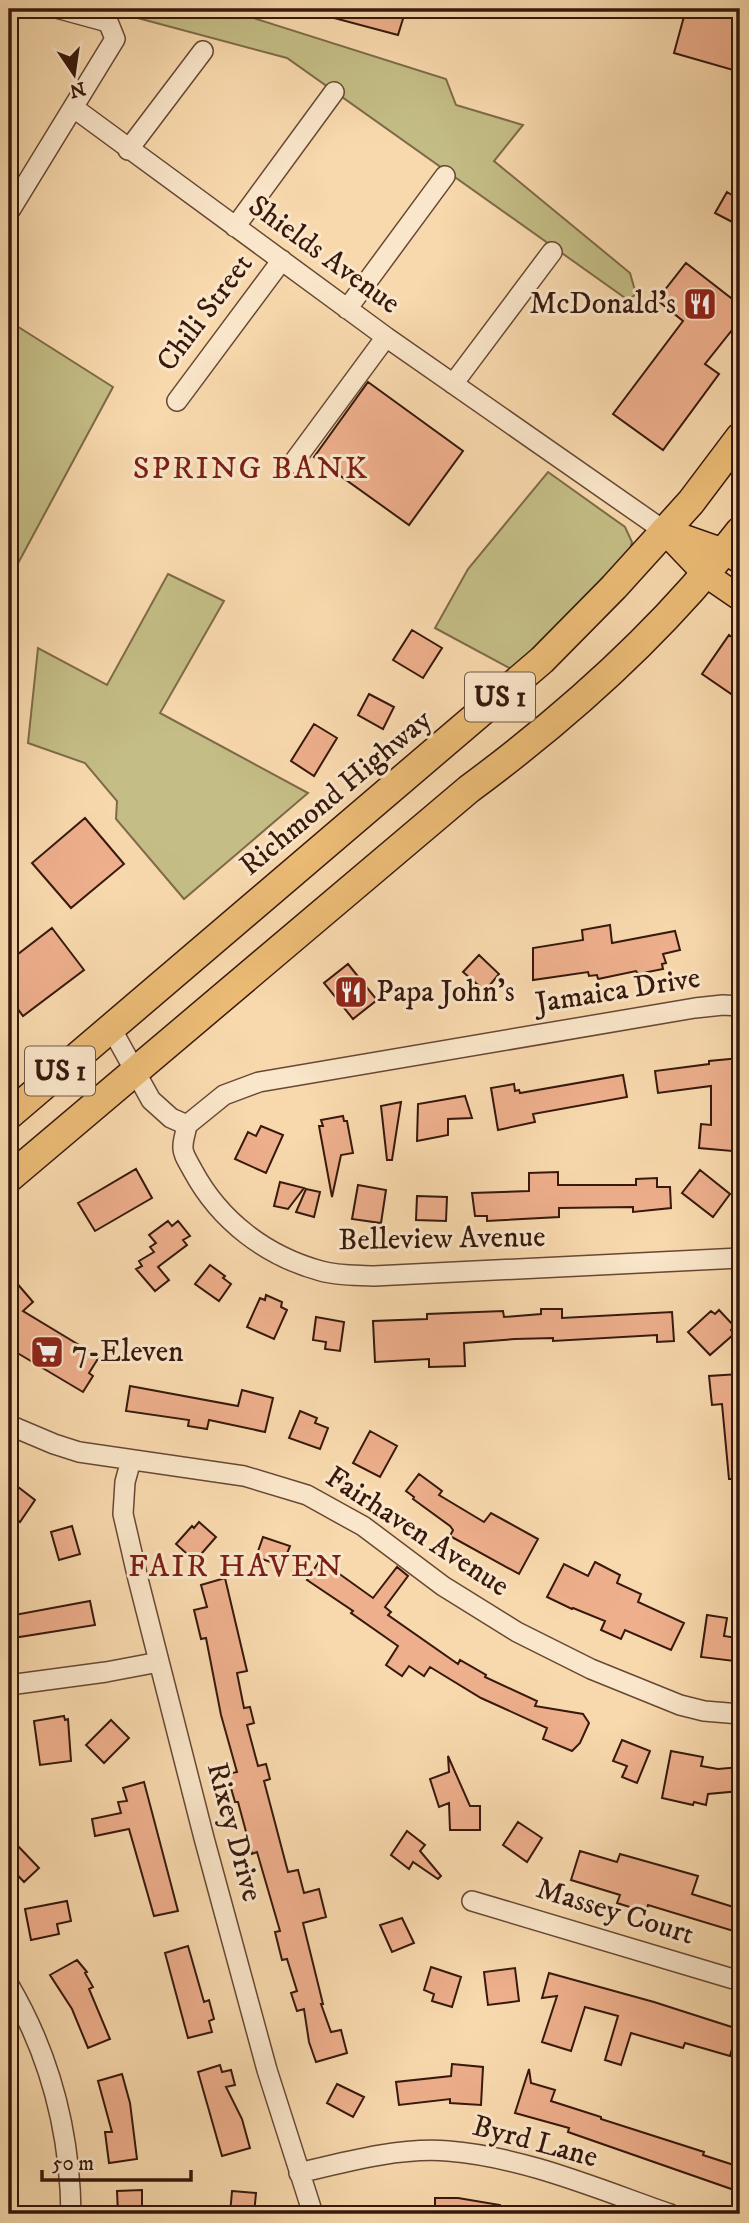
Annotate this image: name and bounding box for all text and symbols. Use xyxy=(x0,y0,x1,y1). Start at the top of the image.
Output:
north arrow xyxy=(38,38,108,108)
text: N xyxy=(67,76,88,102)
street label: Shields Avenue xyxy=(241,188,407,322)
street label: Chili Street xyxy=(149,247,261,379)
restaurant icon: McDonald's xyxy=(681,285,719,323)
place label: McDonald's xyxy=(529,286,676,323)
district label: SPRING BANK xyxy=(133,449,369,489)
road number: US 1 xyxy=(465,672,535,722)
street label: Richmond Highway xyxy=(232,701,440,884)
street label: Jamaica Drive xyxy=(530,960,703,1023)
restaurant icon: Papa John's xyxy=(332,973,370,1011)
place label: Papa John's xyxy=(376,974,515,1011)
road number: US 1 xyxy=(25,1046,95,1096)
street label: Belleview Avenue xyxy=(338,1219,546,1259)
supermarket icon: 7-Eleven xyxy=(28,1333,66,1371)
place label: 7-Eleven xyxy=(72,1334,184,1371)
street label: Fairhaven Avenue xyxy=(318,1459,516,1605)
district label: FAIR HAVEN xyxy=(128,1547,344,1587)
street label: Rixey Drive xyxy=(198,1759,270,1905)
street label: Massey Court xyxy=(532,1870,698,1954)
street label: Byrd Lane xyxy=(468,2108,602,2176)
scale bar xyxy=(42,2139,191,2183)
text: 50 m xyxy=(52,2151,94,2177)

